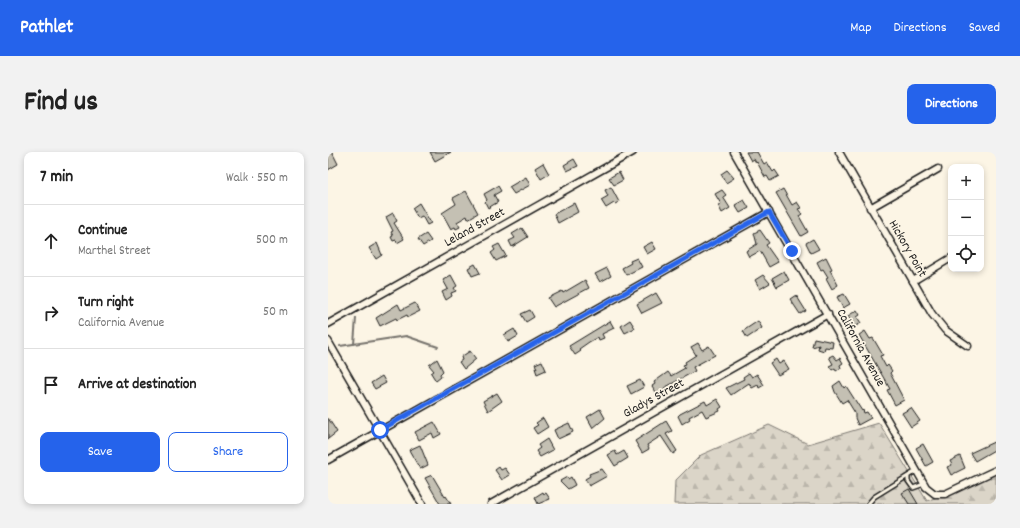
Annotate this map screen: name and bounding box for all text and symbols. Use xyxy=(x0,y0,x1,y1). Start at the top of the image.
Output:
text: Pathlet xyxy=(20,15,73,42)
text: Map xyxy=(850,18,872,38)
text: Directions xyxy=(894,18,947,38)
text: Saved xyxy=(969,18,1000,38)
text: Find us xyxy=(24,84,98,124)
button: Directions xyxy=(907,84,996,124)
map controls xyxy=(948,164,984,272)
button: + xyxy=(948,164,984,200)
text: 7 min xyxy=(40,166,73,190)
text: Walk · 550 m xyxy=(226,169,288,188)
button: − xyxy=(948,200,984,236)
street label: Leland Street xyxy=(441,203,509,253)
street label: Hickory Point xyxy=(883,217,931,281)
text: Continue xyxy=(78,220,127,242)
icon: ahead xyxy=(40,230,62,252)
text: 500 m xyxy=(256,231,288,250)
button: locate xyxy=(948,236,984,272)
text: Marthel Street xyxy=(78,242,151,261)
route end xyxy=(783,242,801,260)
text: Turn right xyxy=(78,292,134,314)
icon: right xyxy=(40,302,62,324)
text: 50 m xyxy=(263,303,288,322)
street label: California Avenue xyxy=(831,306,889,391)
text: California Avenue xyxy=(78,314,164,333)
icon: arrive xyxy=(40,374,62,396)
text: Arrive at destination xyxy=(78,374,196,396)
street label: Gladys Street xyxy=(620,374,688,424)
route start xyxy=(371,421,389,439)
button: Save xyxy=(40,432,160,472)
button: Share xyxy=(168,432,288,472)

